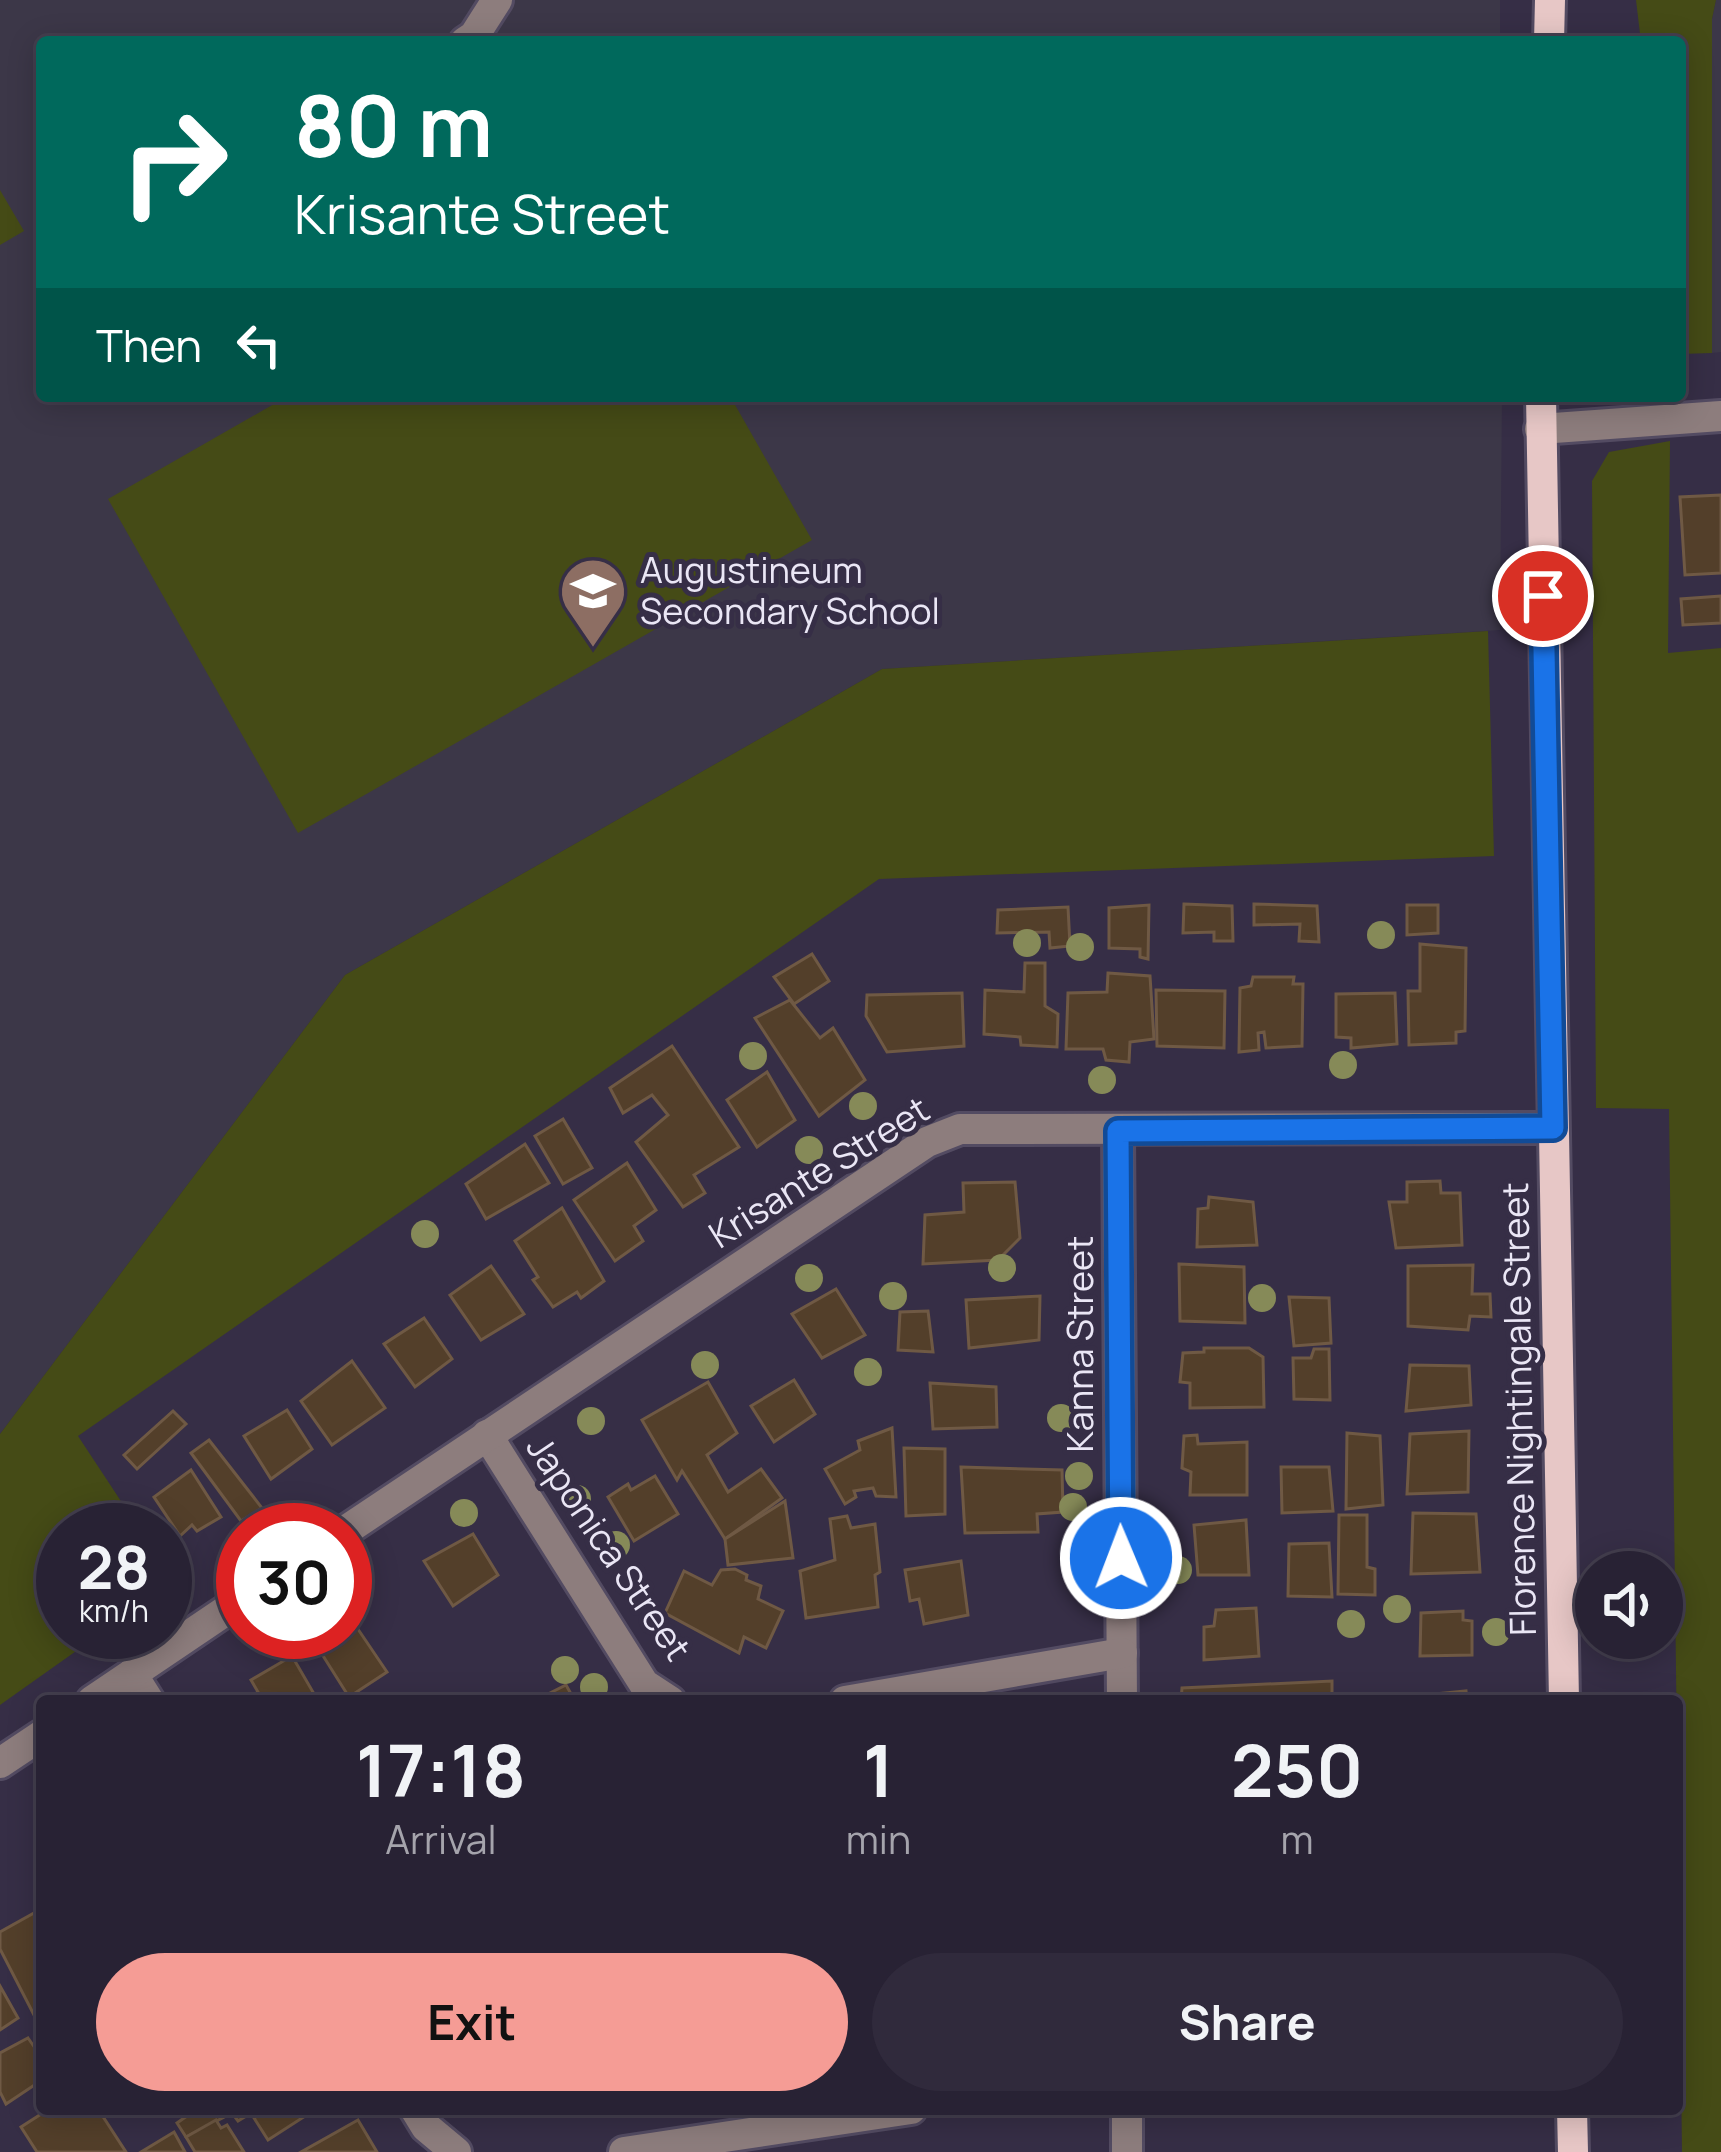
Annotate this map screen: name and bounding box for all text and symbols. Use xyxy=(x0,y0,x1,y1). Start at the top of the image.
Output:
text: 80 m xyxy=(294,67,493,182)
icon: right xyxy=(96,84,252,240)
text: Krisante Street xyxy=(294,176,670,250)
icon: left xyxy=(226,312,292,378)
text: Then xyxy=(96,314,202,376)
place label: Augustineum Secondary School xyxy=(640,545,940,635)
pin xyxy=(1492,545,1594,647)
school or university icon: Augustineum Secondary School xyxy=(558,556,628,650)
icon: arrive xyxy=(1510,563,1576,629)
street label: Krisante Street xyxy=(699,1084,938,1259)
street label: Florence Nightingale Street xyxy=(1490,1182,1547,1636)
street label: Kanna Street xyxy=(1055,1235,1104,1453)
street label: Japonica Street xyxy=(516,1425,703,1670)
position arrow xyxy=(1058,1495,1184,1621)
speed limit sign: 30 xyxy=(216,1503,372,1659)
text: 28 xyxy=(78,1525,150,1607)
map controls xyxy=(1575,1551,1683,1659)
button: sound xyxy=(1575,1551,1683,1659)
text: km/h xyxy=(79,1590,149,1631)
text: 17:18 xyxy=(356,1720,526,1819)
text: 1 xyxy=(863,1720,894,1819)
text: 250 xyxy=(1231,1720,1363,1819)
text: Arrival xyxy=(385,1812,497,1866)
text: min xyxy=(846,1812,911,1866)
text: m xyxy=(1281,1812,1314,1866)
button: Exit xyxy=(96,1953,848,2091)
button: Share xyxy=(872,1953,1623,2091)

